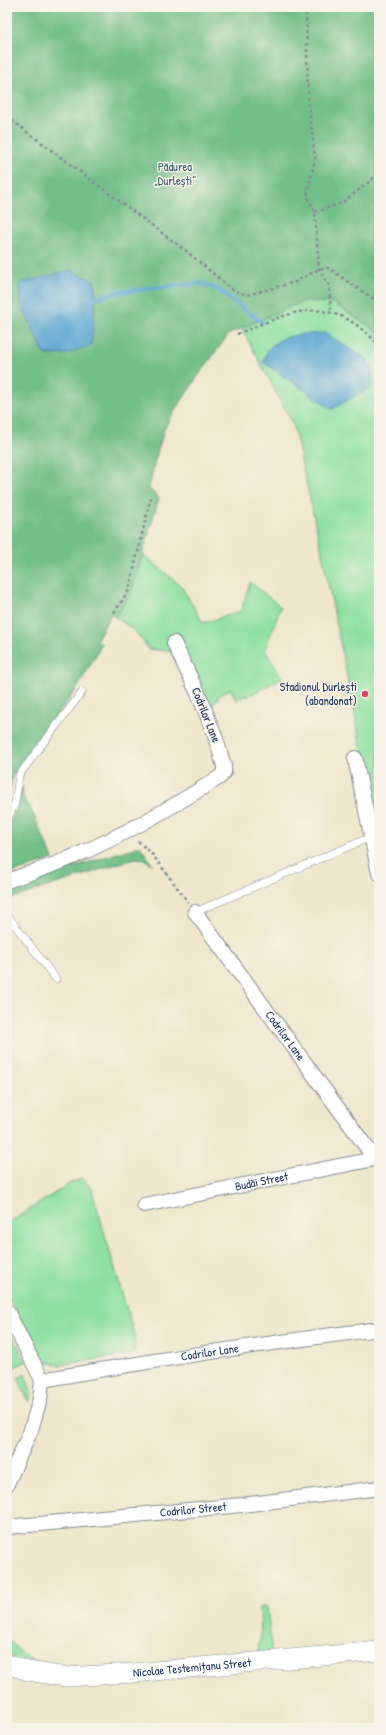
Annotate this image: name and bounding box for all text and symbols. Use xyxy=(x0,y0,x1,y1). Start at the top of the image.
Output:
park label: Pădurea „Durlești” xyxy=(154,158,196,189)
place label: Stadionul Durlești (abandonat) xyxy=(280,678,357,709)
street label: Codrilor Lane xyxy=(188,685,225,745)
marker: Stadionul Durlești (abandonat) xyxy=(360,689,370,699)
street label: Codrilor Lane xyxy=(261,1007,310,1064)
street label: Budăi Street xyxy=(234,1167,290,1195)
street label: Codrilor Lane xyxy=(180,1339,240,1365)
street label: Codrilor Street xyxy=(159,1497,228,1521)
street label: Nicolae Testemițanu Street xyxy=(132,1653,253,1681)

